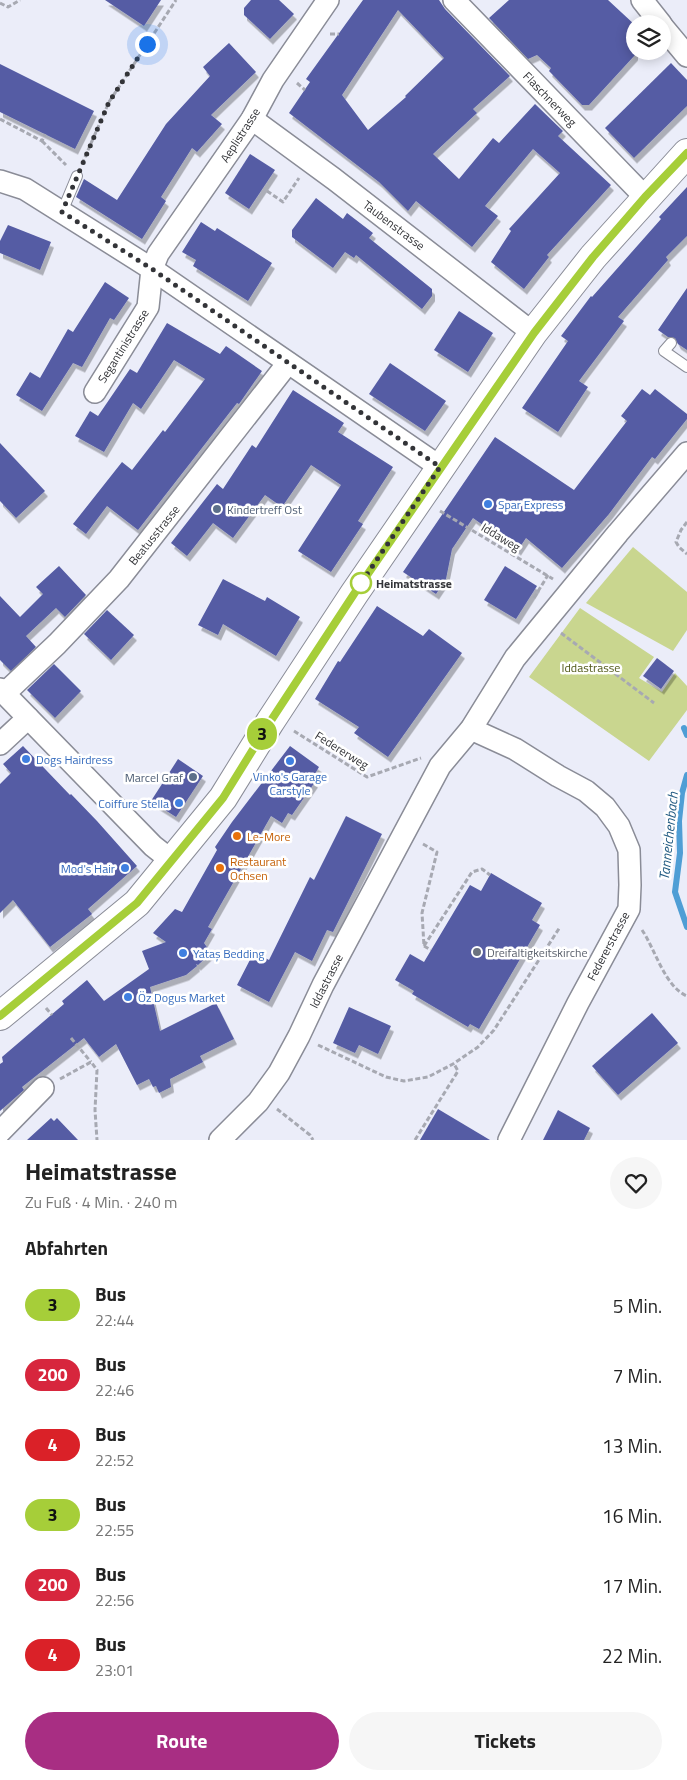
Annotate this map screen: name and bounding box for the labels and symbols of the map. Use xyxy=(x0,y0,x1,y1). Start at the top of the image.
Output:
your location xyxy=(135,32,160,57)
street label: Flaschnerweg xyxy=(519,67,581,131)
street label: Aeplistrasse xyxy=(215,104,265,166)
street label: Taubenstrasse xyxy=(359,195,429,255)
street label: Segantinistrasse xyxy=(93,305,153,387)
place label: Spar Express xyxy=(498,495,564,514)
marker: Spar Express xyxy=(482,498,494,510)
place label: Kindertreff Ost xyxy=(227,500,303,519)
street label: Beatusstrasse xyxy=(124,501,184,569)
marker: Kindertreff Ost xyxy=(211,503,223,515)
street label: Iddaweg xyxy=(478,518,524,556)
marker: Heimatstrasse xyxy=(350,572,372,594)
place label: Heimatstrasse xyxy=(376,574,452,593)
park label: Iddastrasse xyxy=(562,658,620,677)
line badge: 3 xyxy=(246,718,278,750)
street label: Federerweg xyxy=(311,726,373,774)
place label: Dogs Hairdress xyxy=(36,750,113,769)
marker: Dogs Hairdress xyxy=(20,753,32,765)
marker: Vinko's Garage Carstyle xyxy=(284,755,296,767)
place label: Vinko's Garage Carstyle xyxy=(253,767,327,800)
place label: Marcel Graf xyxy=(125,768,183,787)
marker: Marcel Graf xyxy=(187,771,199,783)
water label: Tanneichenbach xyxy=(653,790,683,881)
place label: Coiffure Stella xyxy=(98,794,169,813)
marker: Coiffure Stella xyxy=(173,797,185,809)
place label: Le-More xyxy=(247,827,290,846)
marker: Le-More xyxy=(231,830,243,842)
place label: Restaurant Ochsen xyxy=(230,852,287,885)
place label: Mod's Hair xyxy=(61,859,115,878)
marker: Mod's Hair xyxy=(119,862,131,874)
marker: Restaurant Ochsen xyxy=(214,862,226,874)
street label: Federerstrasse xyxy=(582,908,634,984)
place label: Dreifaltigkeitskirche xyxy=(487,943,587,962)
place label: Yataş Bedding xyxy=(193,944,265,963)
marker: Dreifaltigkeitskirche xyxy=(471,946,483,958)
marker: Yataş Bedding xyxy=(177,947,189,959)
street label: Iddastrasse xyxy=(304,950,348,1012)
place label: Öz Dogus Market xyxy=(138,988,226,1007)
marker: Öz Dogus Market xyxy=(122,991,134,1003)

